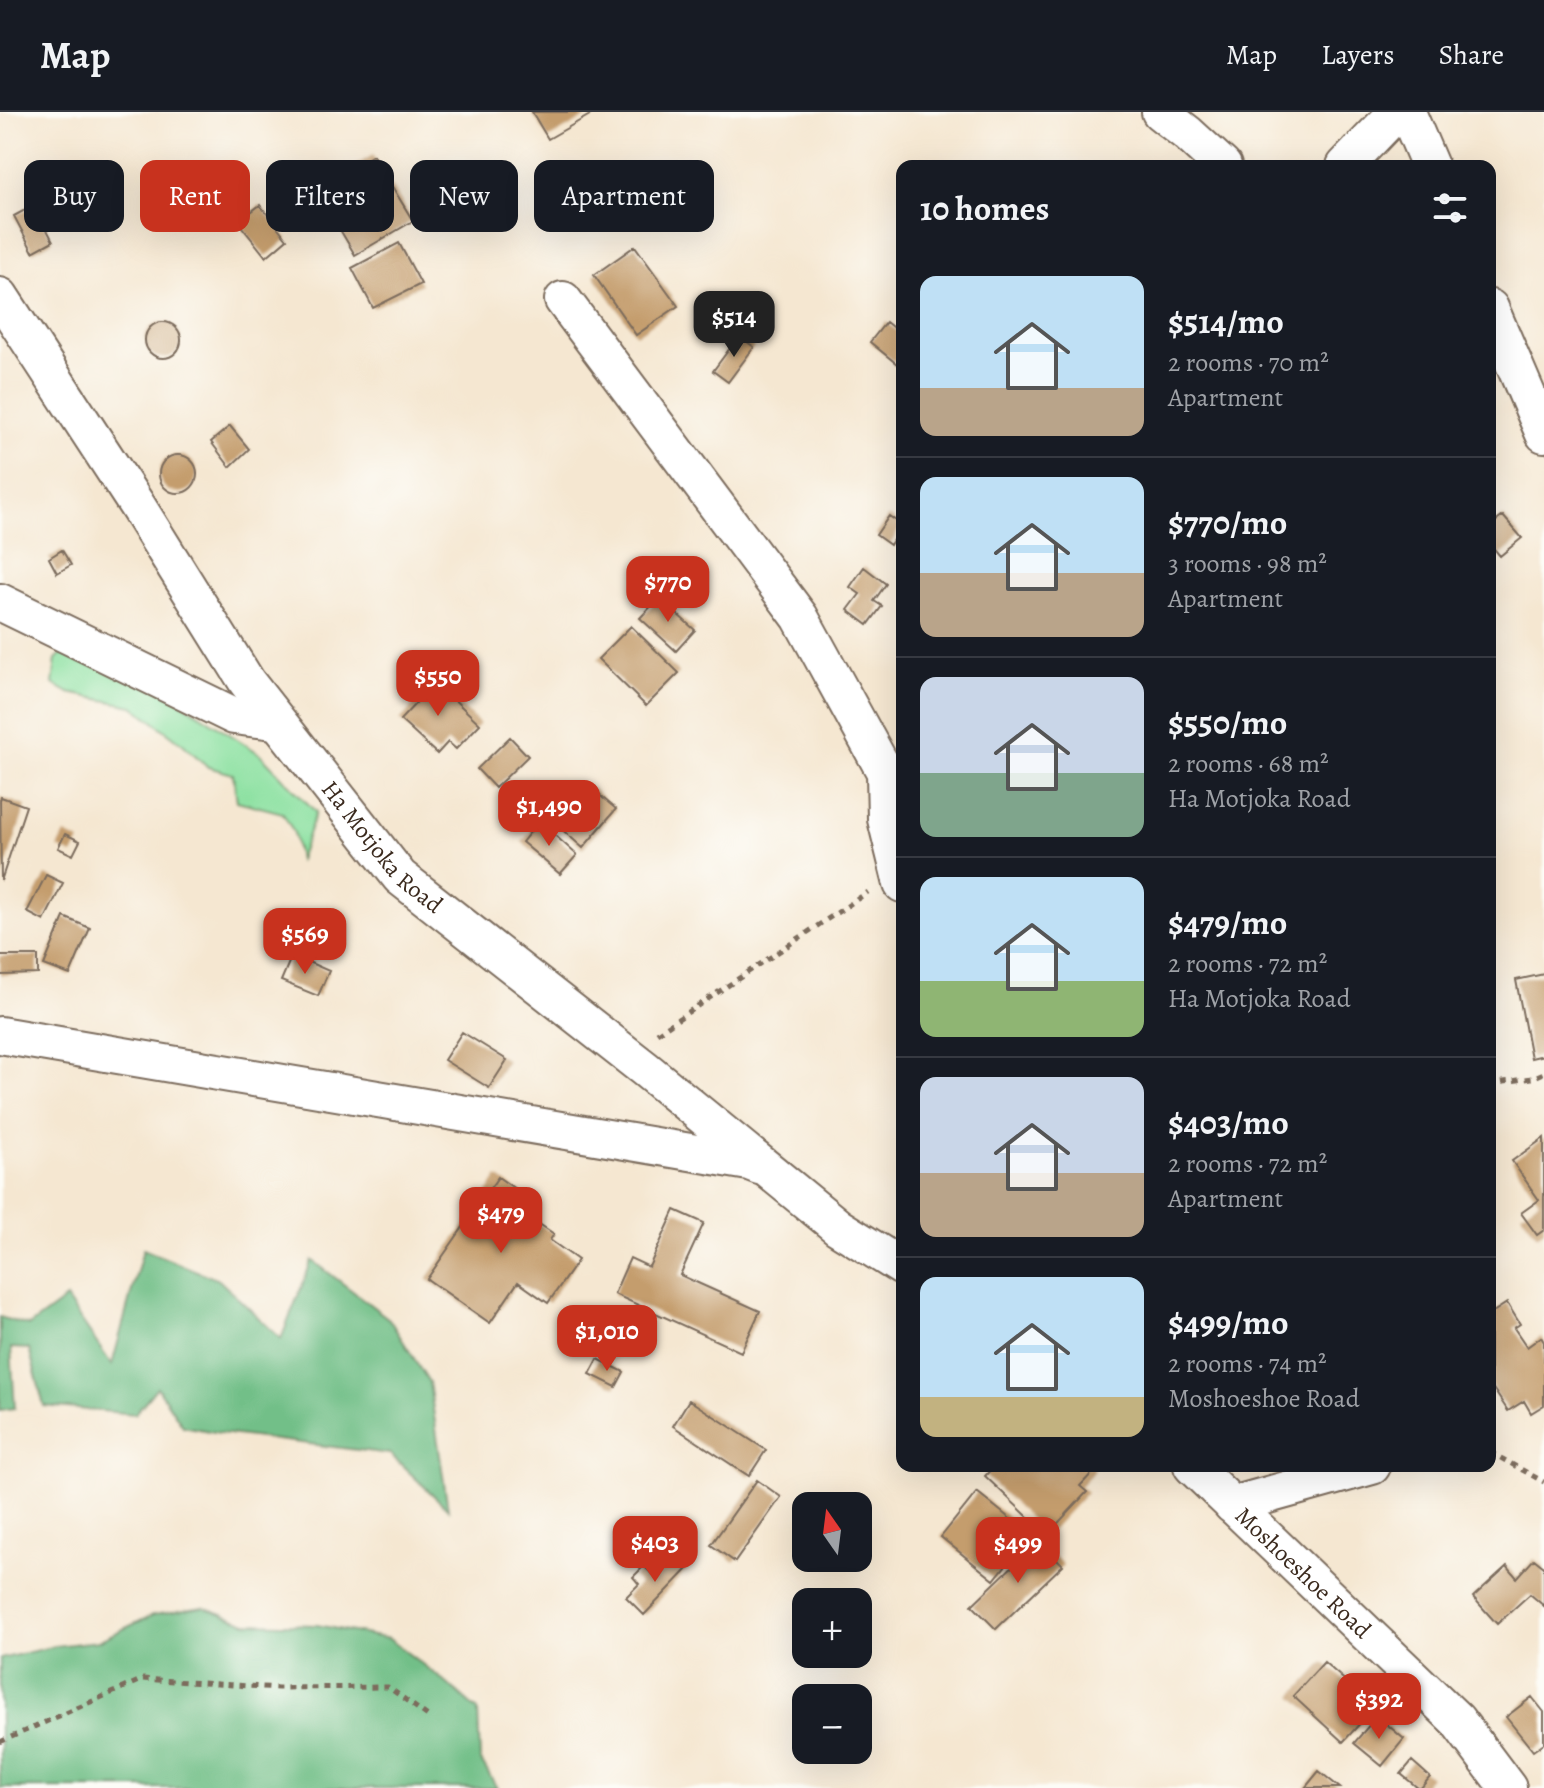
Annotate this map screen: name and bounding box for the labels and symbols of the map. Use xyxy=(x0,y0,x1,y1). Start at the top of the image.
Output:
pin: $514 xyxy=(687,291,781,359)
pin: $770 xyxy=(621,556,715,624)
pin: $550 xyxy=(391,650,485,718)
street label: Ha Motjoka Road xyxy=(314,774,449,921)
pin: $1,490 xyxy=(484,780,614,848)
pin: $569 xyxy=(258,908,352,976)
pin: $479 xyxy=(454,1187,548,1255)
pin: $1,010 xyxy=(542,1305,672,1373)
north arrow xyxy=(792,1492,872,1572)
street label: Moshoeshoe Road xyxy=(1228,1500,1378,1645)
pin: $403 xyxy=(608,1516,702,1584)
pin: $499 xyxy=(971,1517,1065,1585)
pin: $392 xyxy=(1332,1673,1426,1741)

